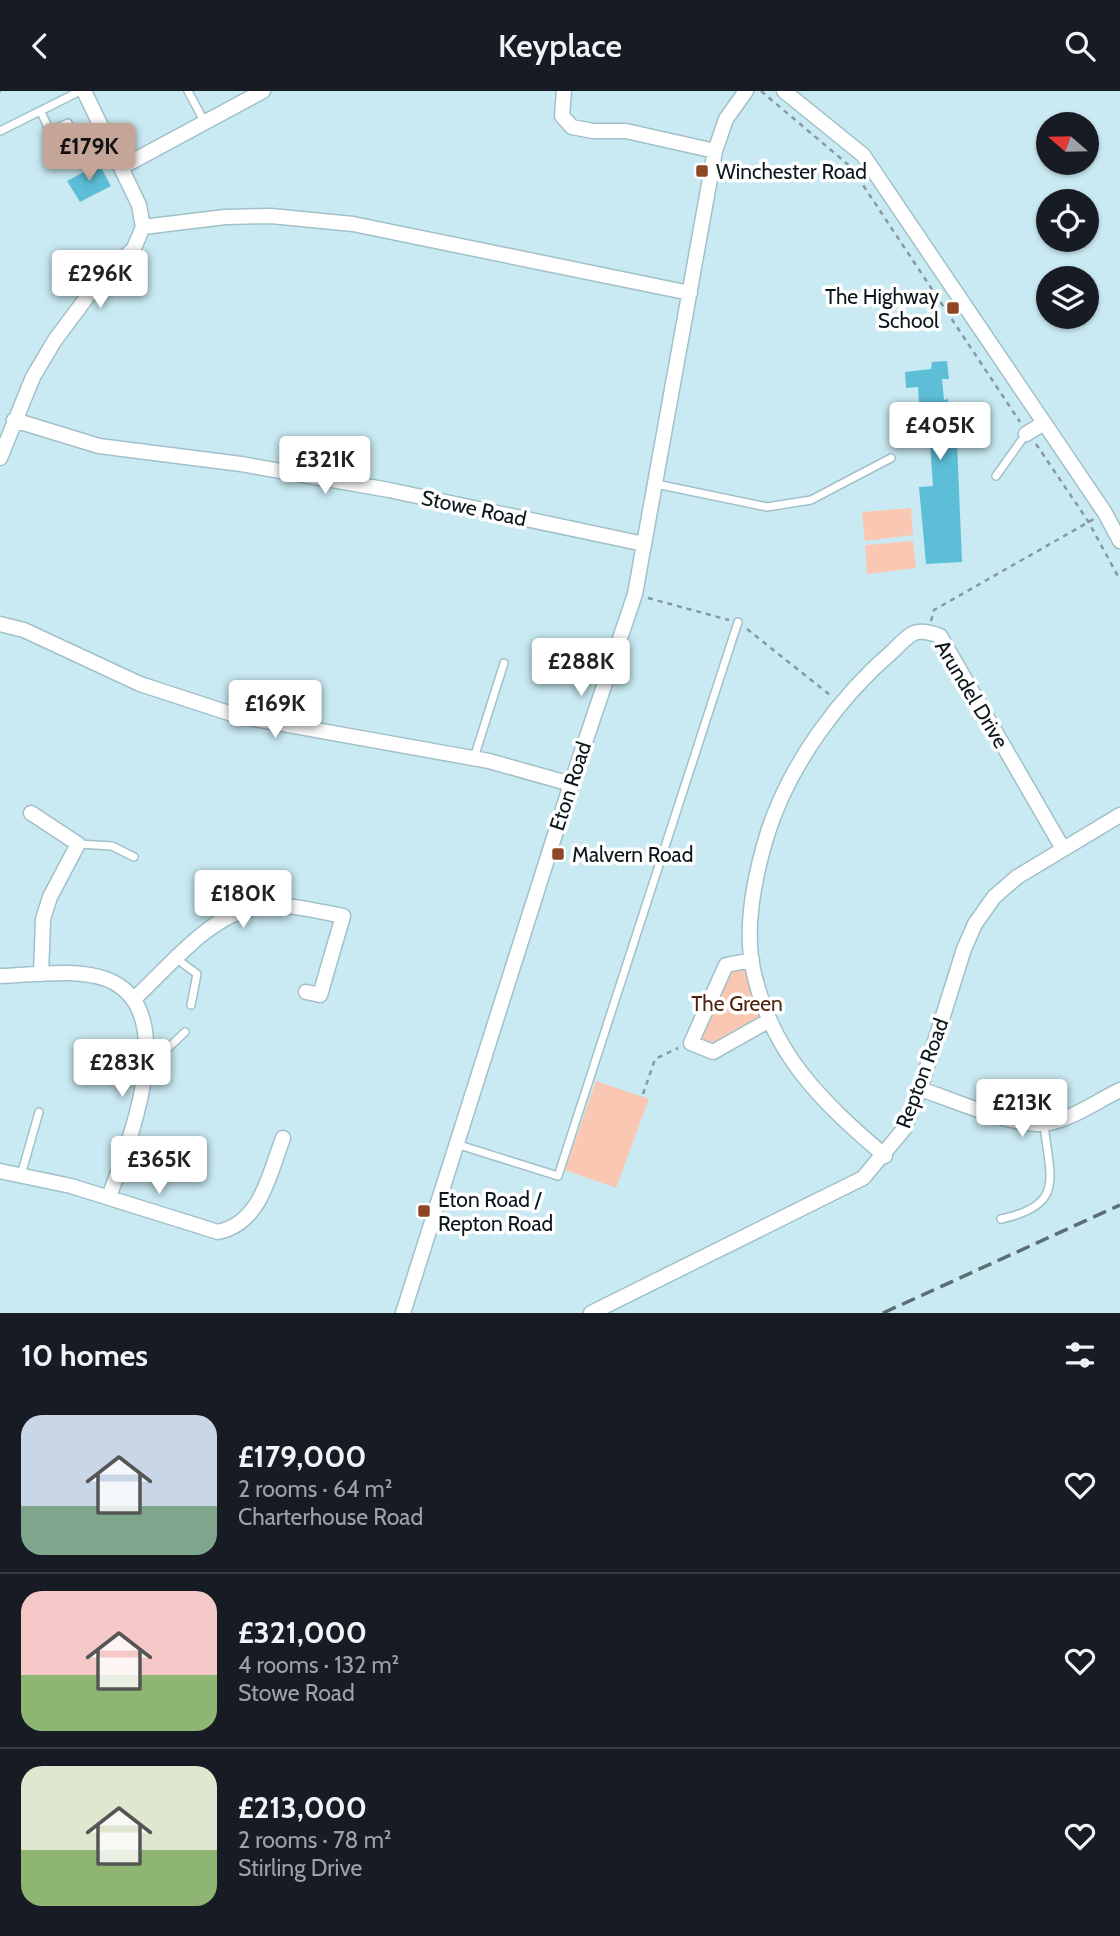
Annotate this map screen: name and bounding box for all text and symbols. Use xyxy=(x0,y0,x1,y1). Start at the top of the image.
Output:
text: Keyplace xyxy=(498,26,622,65)
icon: back xyxy=(21,27,59,65)
icon: search xyxy=(1061,27,1099,65)
north arrow xyxy=(1036,112,1099,175)
map controls xyxy=(1036,112,1099,329)
pin: £179K xyxy=(40,123,138,183)
text: £179K xyxy=(59,132,119,160)
place label: Winchester Road xyxy=(716,159,867,184)
marker: Winchester Road xyxy=(694,163,710,179)
button: locate xyxy=(1036,189,1099,252)
pin: £296K xyxy=(51,251,149,310)
text: £296K xyxy=(68,259,132,287)
button: layers xyxy=(1036,266,1099,329)
place label: The Highway School xyxy=(825,284,939,333)
marker: The Highway School xyxy=(945,300,961,316)
pin: £405K xyxy=(891,403,989,462)
text: £405K xyxy=(905,411,975,439)
pin: £321K xyxy=(276,437,374,496)
text: £321K xyxy=(295,445,355,473)
street label: Stowe Road xyxy=(419,485,529,531)
street label: Arundel Drive xyxy=(930,635,1014,753)
pin: £288K xyxy=(532,639,630,698)
text: £288K xyxy=(548,647,614,675)
pin: £169K xyxy=(226,681,324,740)
text: £169K xyxy=(245,689,305,717)
street label: Eton Road xyxy=(544,738,596,834)
place label: Malvern Road xyxy=(572,842,693,867)
marker: Malvern Road xyxy=(550,846,566,862)
pin: £180K xyxy=(194,871,292,930)
text: £180K xyxy=(211,879,276,907)
park label: The Green xyxy=(691,991,783,1016)
street label: Repton Road xyxy=(891,1015,953,1131)
pin: £283K xyxy=(73,1039,171,1099)
text: £283K xyxy=(90,1048,154,1076)
pin: £213K xyxy=(973,1079,1071,1139)
text: £213K xyxy=(992,1088,1052,1116)
pin: £365K xyxy=(110,1137,208,1196)
text: £365K xyxy=(127,1145,191,1173)
place label: Eton Road / Repton Road xyxy=(438,1187,553,1236)
marker: Eton Road / Repton Road xyxy=(416,1203,432,1219)
icon: filters xyxy=(1061,1336,1099,1374)
text: 10 homes xyxy=(21,1337,148,1374)
text: £179,000 xyxy=(238,1438,367,1475)
icon: home xyxy=(77,1443,161,1527)
icon: heart xyxy=(1061,1466,1099,1504)
text: 2 rooms · 64 m² xyxy=(238,1475,392,1503)
text: Charterhouse Road xyxy=(238,1503,423,1531)
text: £321,000 xyxy=(238,1614,367,1651)
icon: home xyxy=(77,1619,161,1703)
icon: heart xyxy=(1061,1642,1099,1680)
text: 4 rooms · 132 m² xyxy=(238,1651,399,1679)
text: Stowe Road xyxy=(238,1679,355,1707)
text: £213,000 xyxy=(238,1789,367,1826)
icon: home xyxy=(77,1794,161,1878)
icon: heart xyxy=(1061,1817,1099,1855)
text: 2 rooms · 78 m² xyxy=(238,1826,392,1854)
text: Stirling Drive xyxy=(238,1854,362,1882)

